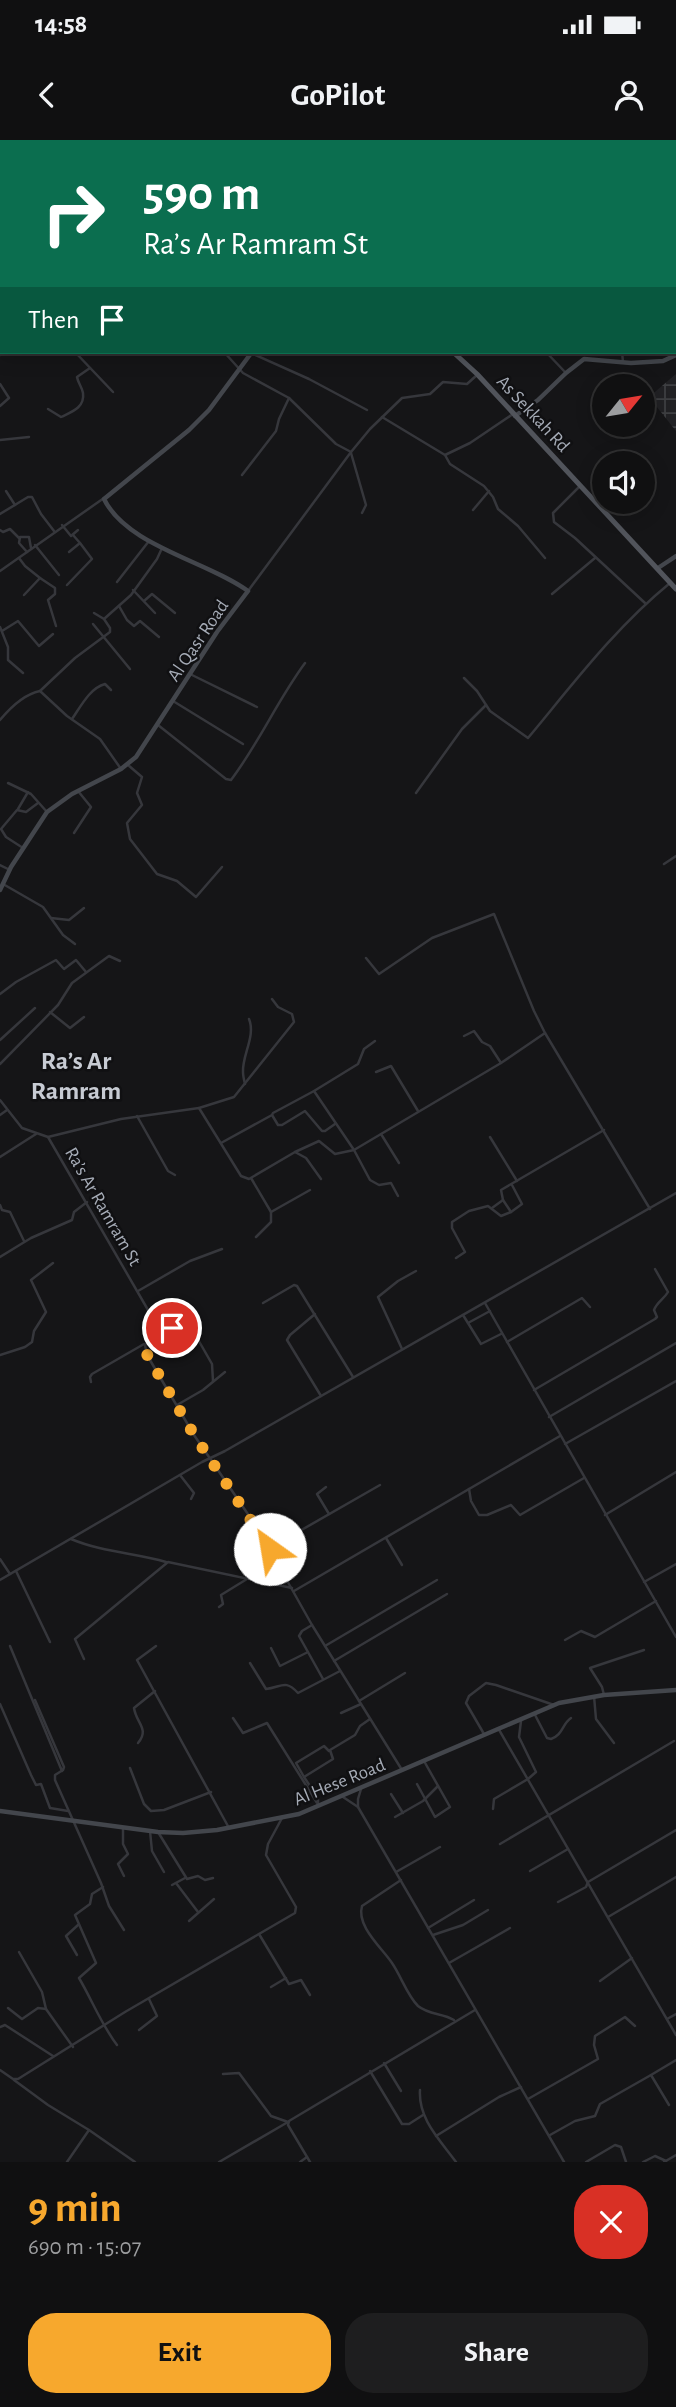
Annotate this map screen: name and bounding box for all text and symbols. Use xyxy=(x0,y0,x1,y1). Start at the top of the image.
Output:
text: 14:58 xyxy=(35,11,87,37)
icon: back xyxy=(28,76,66,114)
icon: person xyxy=(610,76,648,114)
text: GoPilot xyxy=(291,79,385,111)
icon: right xyxy=(28,168,119,259)
text: 590 m xyxy=(143,170,260,219)
text: Ra’s Ar Ramram St xyxy=(143,228,368,260)
icon: arrive xyxy=(93,301,131,339)
text: Then xyxy=(28,307,79,333)
street label: As Sekkah Rd xyxy=(493,372,573,456)
north arrow xyxy=(592,374,654,438)
map controls xyxy=(592,374,655,514)
button: sound xyxy=(592,451,655,514)
street label: Al Qasr Road xyxy=(164,597,232,685)
district label: Ra’s Ar Ramram xyxy=(31,1048,121,1104)
street label: Ra’s Ar Ramram St xyxy=(61,1144,144,1269)
pin xyxy=(142,1298,202,1358)
icon: arrive xyxy=(153,1309,191,1347)
position arrow xyxy=(233,1512,307,1586)
street label: Al Hese Road xyxy=(291,1755,388,1809)
button: close xyxy=(574,2185,648,2259)
text: 9 min xyxy=(28,2187,122,2229)
text: 690 m · 15:07 xyxy=(28,2236,141,2259)
button: Exit xyxy=(28,2313,331,2393)
button: Share xyxy=(345,2313,648,2393)

